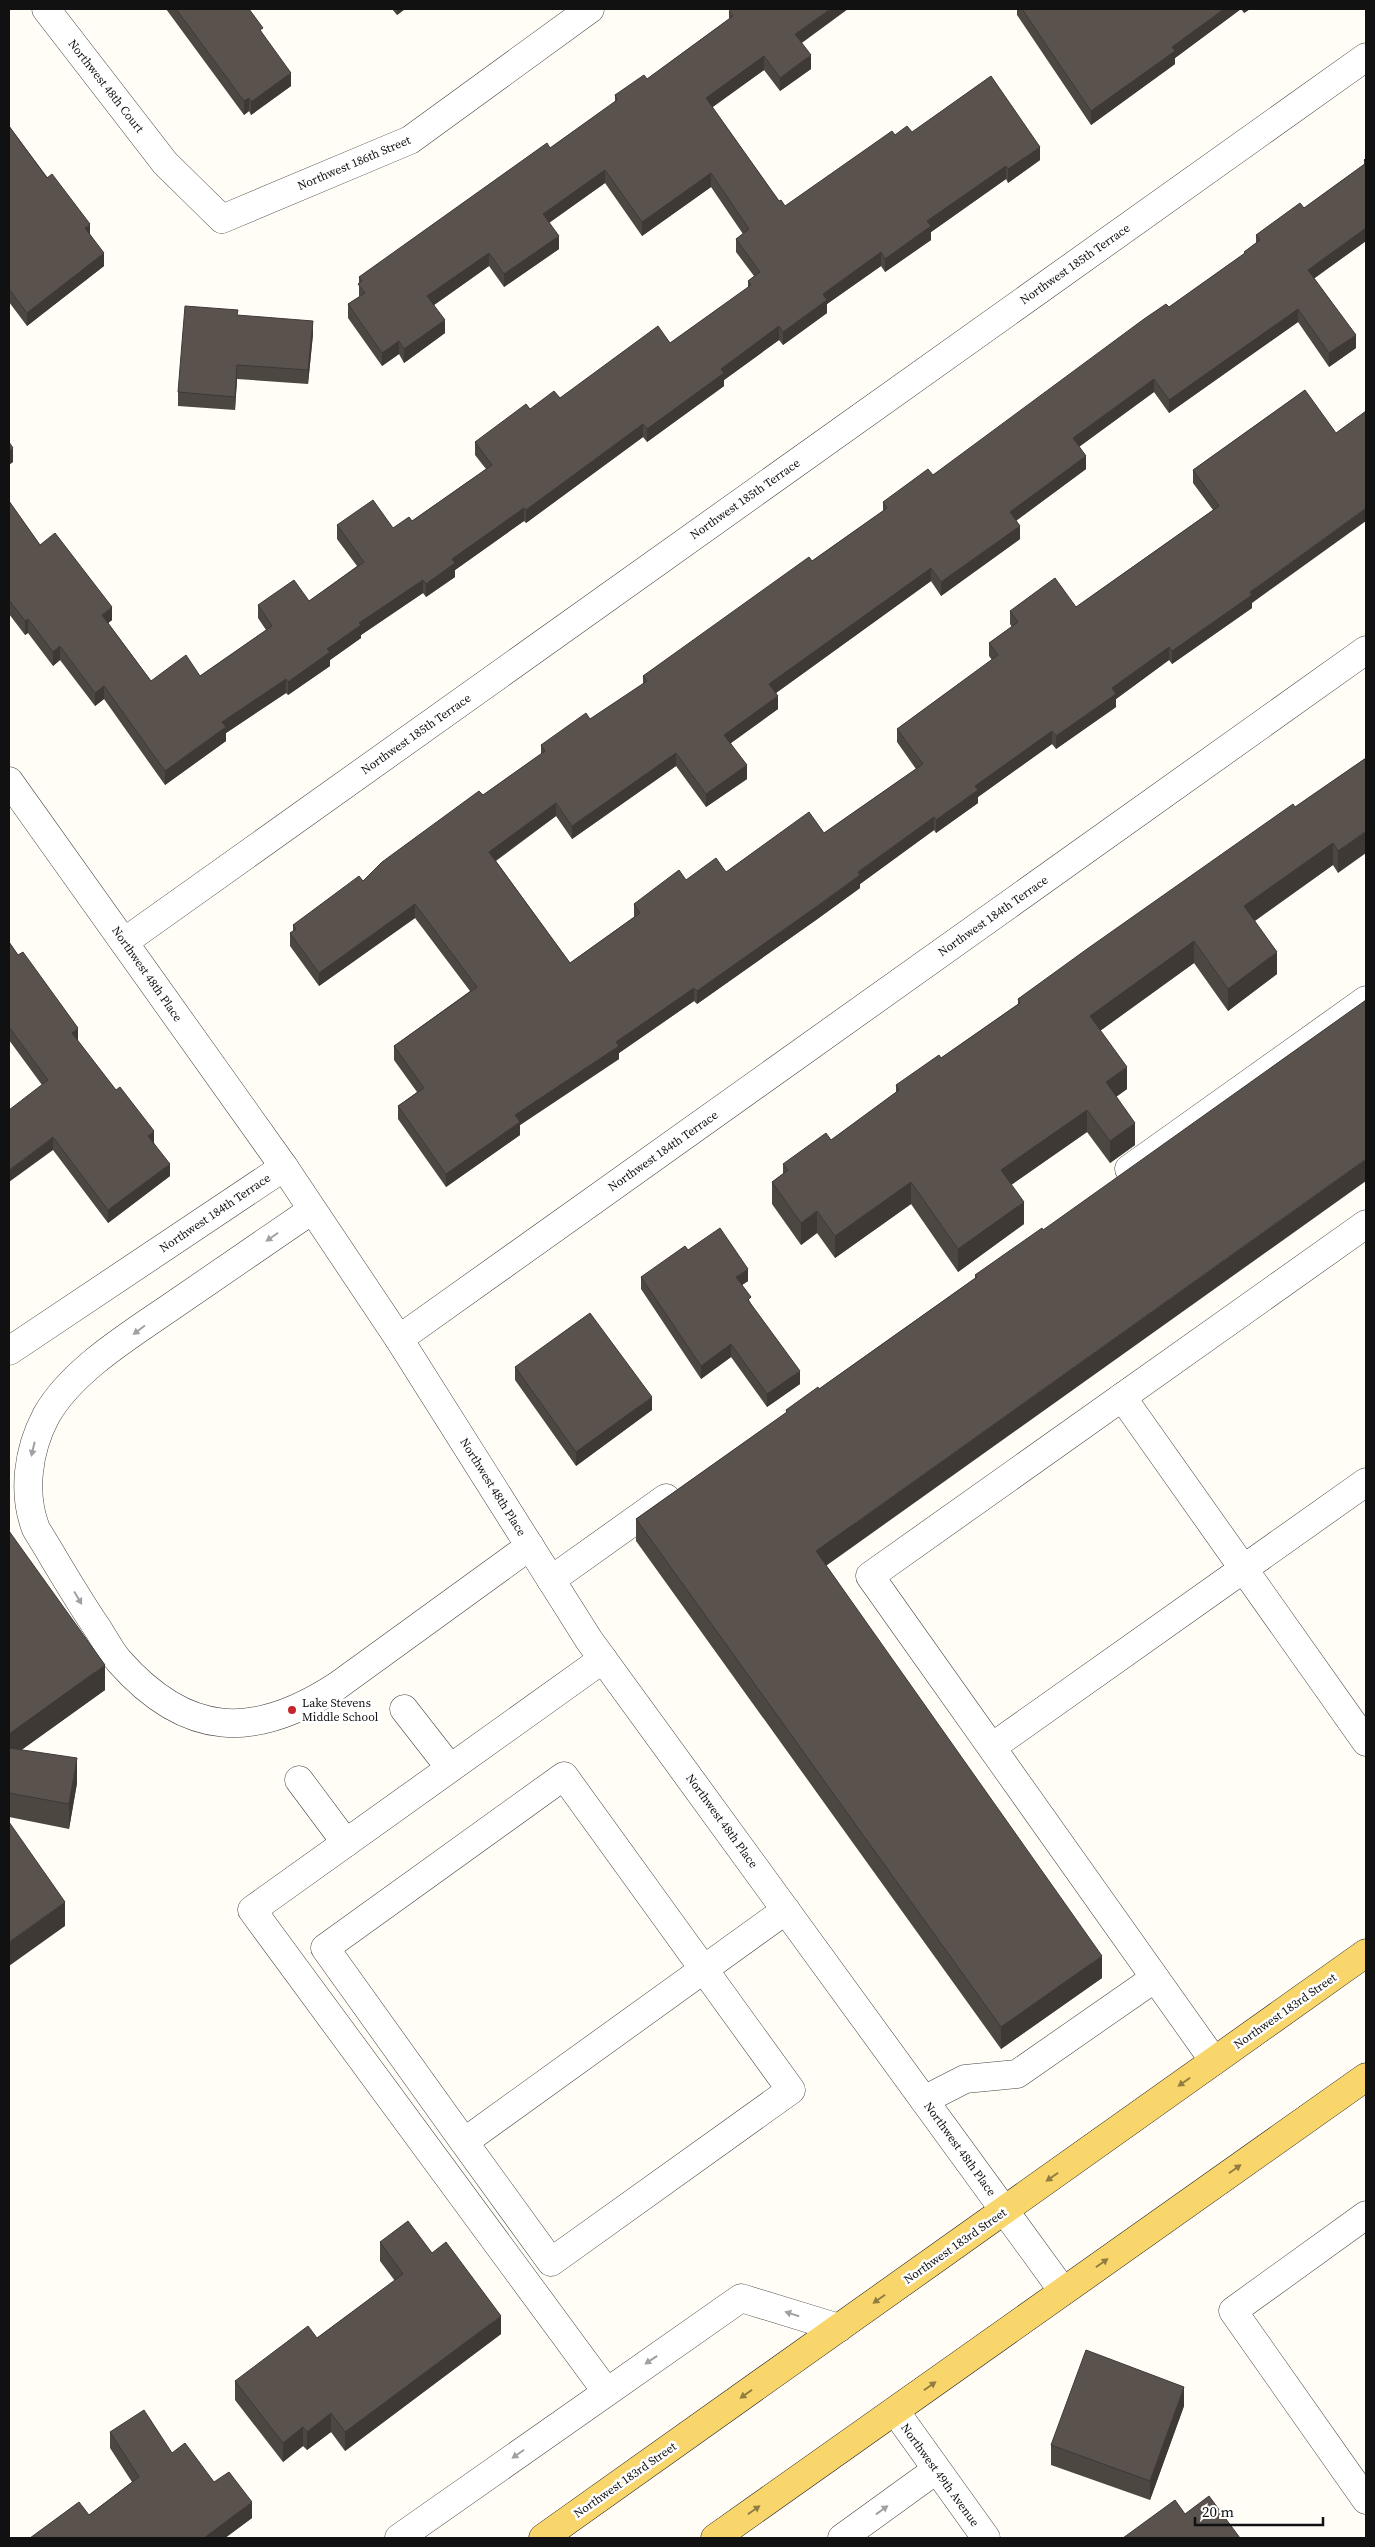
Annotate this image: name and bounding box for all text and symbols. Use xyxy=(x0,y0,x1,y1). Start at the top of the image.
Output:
street label: Northwest 48th Court xyxy=(64,36,148,136)
street label: Northwest 186th Street xyxy=(295,132,413,194)
street label: Northwest 185th Terrace xyxy=(1017,220,1133,308)
street label: Northwest 185th Terrace xyxy=(687,455,803,543)
street label: Northwest 185th Terrace xyxy=(358,690,474,778)
street label: Northwest 184th Terrace xyxy=(935,872,1051,960)
street label: Northwest 48th Place xyxy=(108,923,186,1025)
street label: Northwest 184th Terrace xyxy=(605,1107,721,1195)
street label: Northwest 184th Terrace xyxy=(156,1170,274,1256)
one-way arrow xyxy=(265,1232,279,1242)
one-way arrow xyxy=(132,1325,146,1335)
street label: Northwest 48th Place xyxy=(456,1435,530,1539)
one-way arrow xyxy=(29,1441,37,1456)
one-way arrow xyxy=(73,1591,82,1604)
place label: Lake Stevens Middle School xyxy=(302,1695,379,1725)
marker: Lake Stevens Middle School xyxy=(286,1704,298,1716)
street label: Northwest 48th Place xyxy=(682,1771,762,1871)
street label: Northwest 183rd Street xyxy=(1231,1969,1340,2053)
one-way arrow xyxy=(1178,2077,1191,2088)
street label: Northwest 48th Place xyxy=(920,2099,1000,2199)
one-way arrow xyxy=(1228,2164,1242,2174)
one-way arrow xyxy=(1045,2172,1058,2182)
street label: Northwest 183rd Street xyxy=(901,2204,1010,2288)
one-way arrow xyxy=(1096,2258,1109,2268)
one-way arrow xyxy=(872,2294,886,2304)
one-way arrow xyxy=(784,2309,799,2317)
one-way arrow xyxy=(644,2355,658,2365)
one-way arrow xyxy=(923,2381,937,2391)
one-way arrow xyxy=(740,2388,753,2398)
street label: Northwest 49th Avenue xyxy=(897,2420,983,2530)
street label: Northwest 183rd Street xyxy=(571,2438,680,2522)
one-way arrow xyxy=(511,2449,525,2459)
scale bar xyxy=(1195,2494,1322,2526)
text: 20 m xyxy=(1202,2501,1234,2522)
one-way arrow xyxy=(748,2505,761,2515)
one-way arrow xyxy=(875,2505,889,2515)

